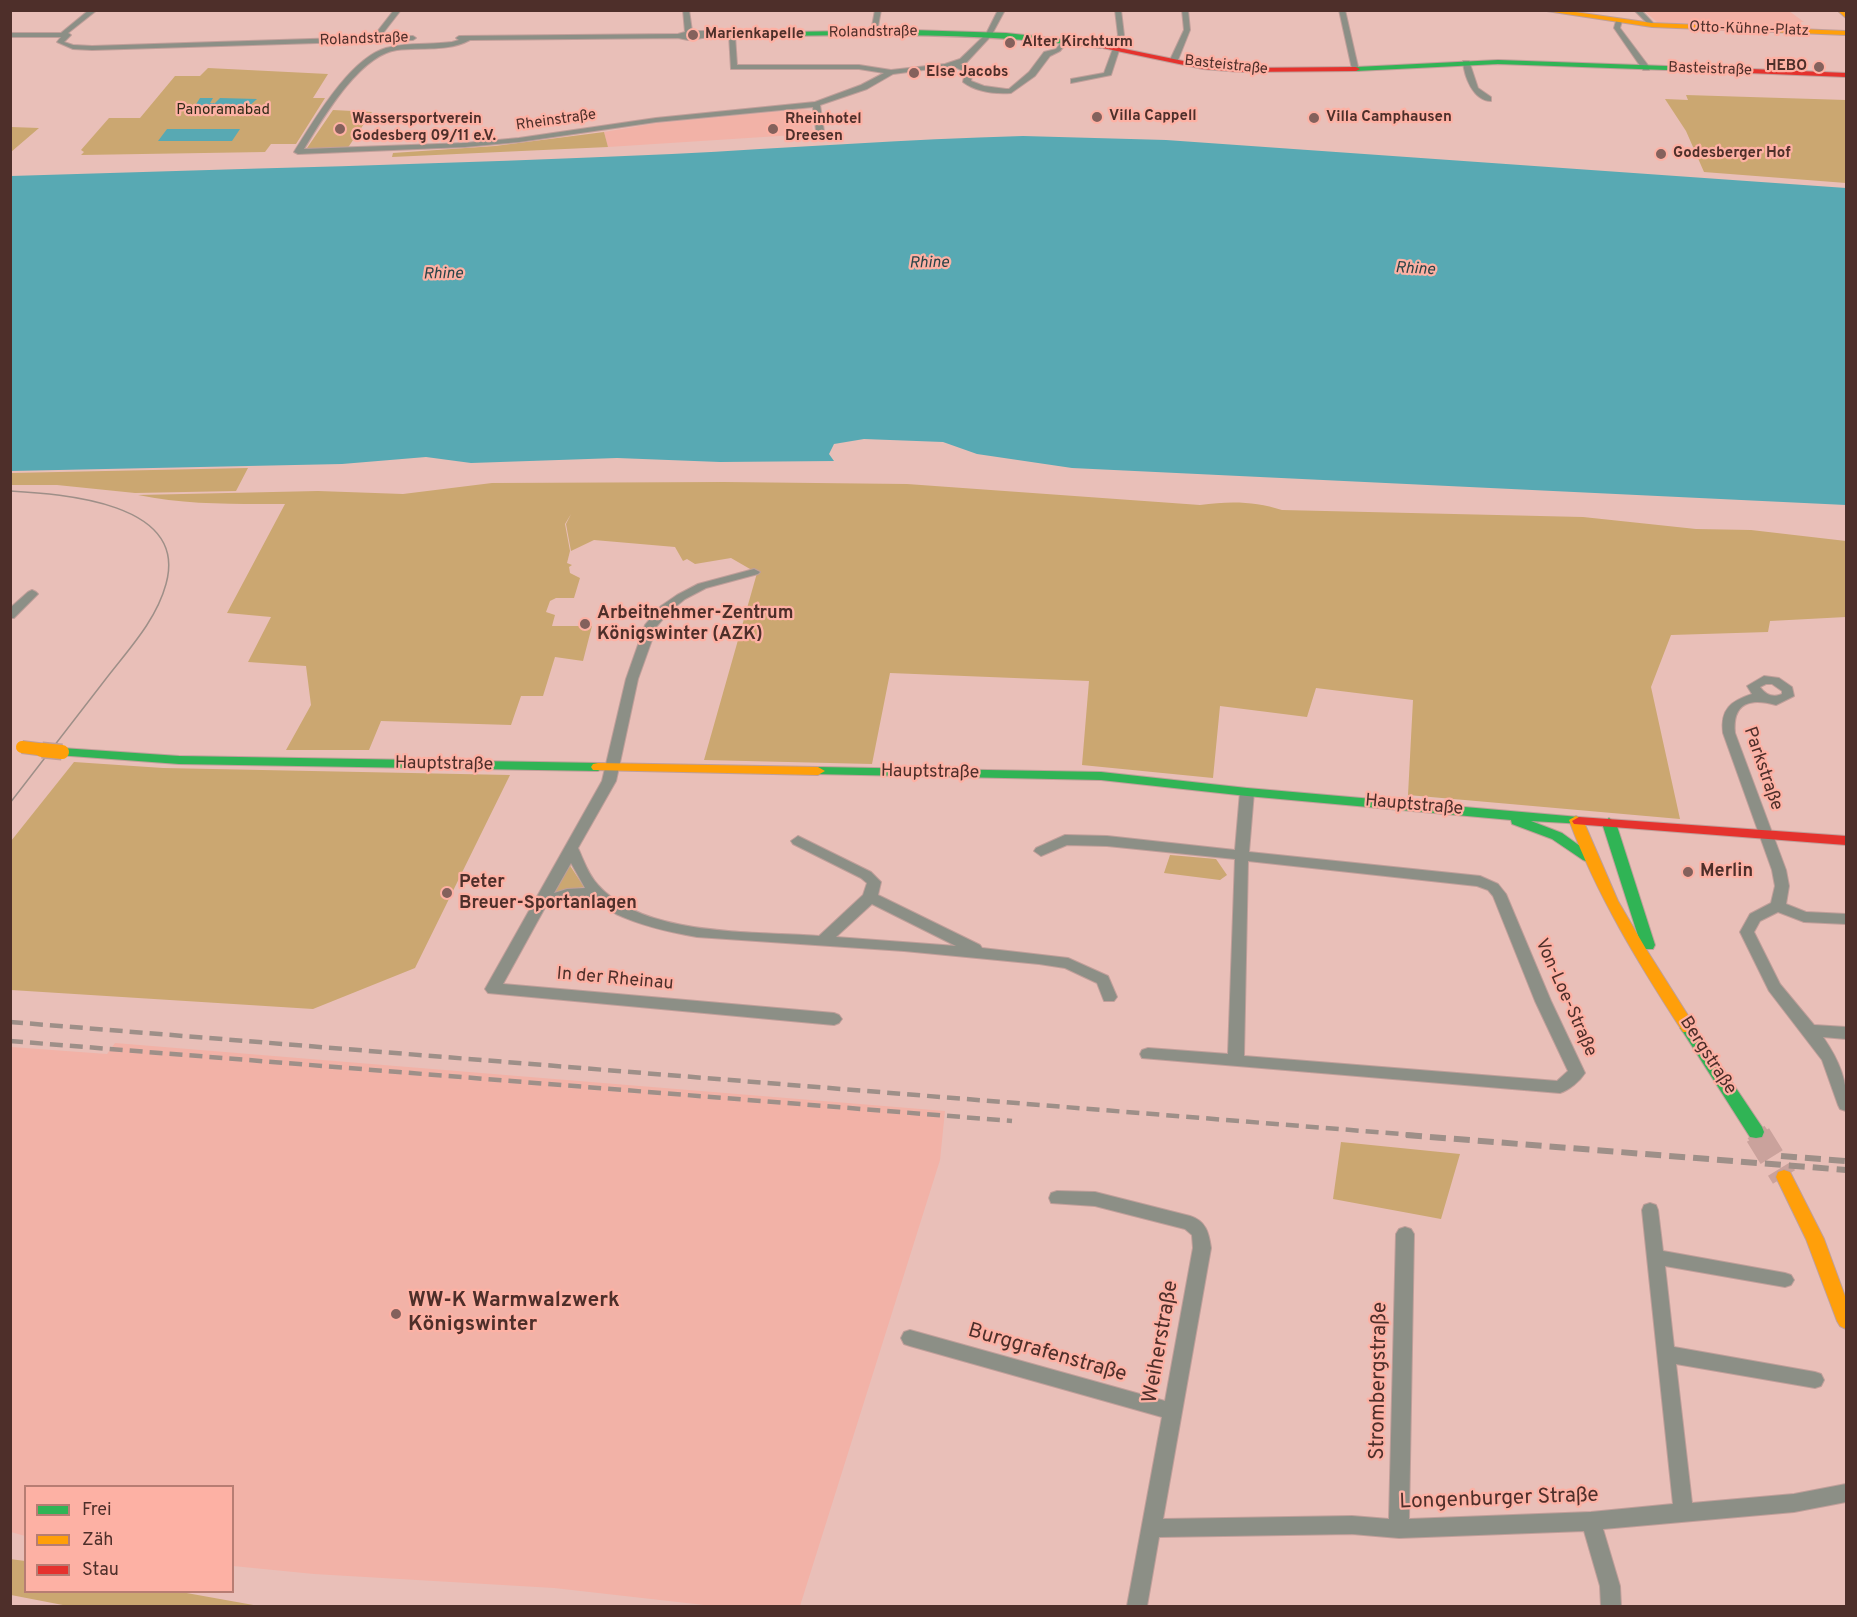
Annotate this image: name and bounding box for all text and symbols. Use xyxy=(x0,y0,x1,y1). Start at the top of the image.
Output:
street label: Otto-Kühne-Platz xyxy=(1689,19,1809,41)
street label: Rolandstraße xyxy=(828,23,918,43)
place label: Marienkapelle xyxy=(705,26,804,44)
marker: Marienkapelle xyxy=(686,28,700,42)
street label: Rolandstraße xyxy=(319,29,409,51)
place label: Alter Kirchturm xyxy=(1022,34,1133,52)
marker: Alter Kirchturm xyxy=(1003,36,1017,50)
street label: Basteistraße xyxy=(1183,53,1269,79)
place label: HEBO xyxy=(1766,58,1807,76)
street label: Basteistraße xyxy=(1668,60,1752,80)
marker: HEBO xyxy=(1812,60,1826,74)
place label: Else Jacobs xyxy=(926,64,1008,82)
marker: Else Jacobs xyxy=(907,66,921,80)
park label: Panoramabad xyxy=(176,102,270,120)
street label: Rheinstraße xyxy=(515,106,597,136)
place label: Villa Cappell xyxy=(1109,108,1197,126)
place label: Villa Camphausen xyxy=(1326,109,1452,127)
marker: Villa Cappell xyxy=(1090,110,1104,124)
place label: Wassersportverein Godesberg 09/11 e.V. xyxy=(352,111,496,146)
place label: Rheinhotel Dreesen xyxy=(785,111,862,146)
marker: Villa Camphausen xyxy=(1307,111,1321,125)
marker: Wassersportverein Godesberg 09/11 e.V. xyxy=(333,122,347,136)
marker: Rheinhotel Dreesen xyxy=(766,122,780,136)
place label: Godesberger Hof xyxy=(1673,145,1791,163)
marker: Godesberger Hof xyxy=(1654,147,1668,161)
water label: Rhine xyxy=(909,254,949,274)
water label: Rhine xyxy=(1395,259,1435,281)
water label: Rhine xyxy=(423,265,463,285)
place label: Arbeitnehmer-Zentrum Königswinter (AZK) xyxy=(597,603,794,646)
marker: Arbeitnehmer-Zentrum Königswinter (AZK) xyxy=(578,617,592,631)
street label: Parkstraße xyxy=(1738,724,1786,814)
street label: Hauptstraße xyxy=(395,753,493,777)
street label: Hauptstraße xyxy=(881,761,979,785)
street label: Hauptstraße xyxy=(1364,791,1464,821)
place label: Merlin xyxy=(1700,861,1753,883)
marker: Merlin xyxy=(1681,865,1695,879)
place label: Peter Breuer-Sportanlagen xyxy=(459,872,637,914)
marker: Peter Breuer-Sportanlagen xyxy=(440,886,454,900)
street label: Von-Loe-Straße xyxy=(1529,936,1601,1060)
street label: In der Rheinau xyxy=(556,964,674,996)
street label: Bergstraße xyxy=(1674,1013,1740,1099)
street label: Weiherstraße xyxy=(1139,1279,1185,1405)
place label: WW-K Warmwalzwerk Königswinter xyxy=(408,1289,620,1339)
street label: Strombergstraße xyxy=(1366,1302,1394,1460)
marker: WW-K Warmwalzwerk Königswinter xyxy=(389,1307,403,1321)
street label: Burggrafenstraße xyxy=(965,1319,1129,1389)
street label: Longenburger Straße xyxy=(1399,1484,1599,1516)
legend xyxy=(24,1485,234,1593)
text: Frei xyxy=(82,1499,112,1522)
text: Zäh xyxy=(82,1529,113,1552)
text: Stau xyxy=(82,1559,119,1582)

